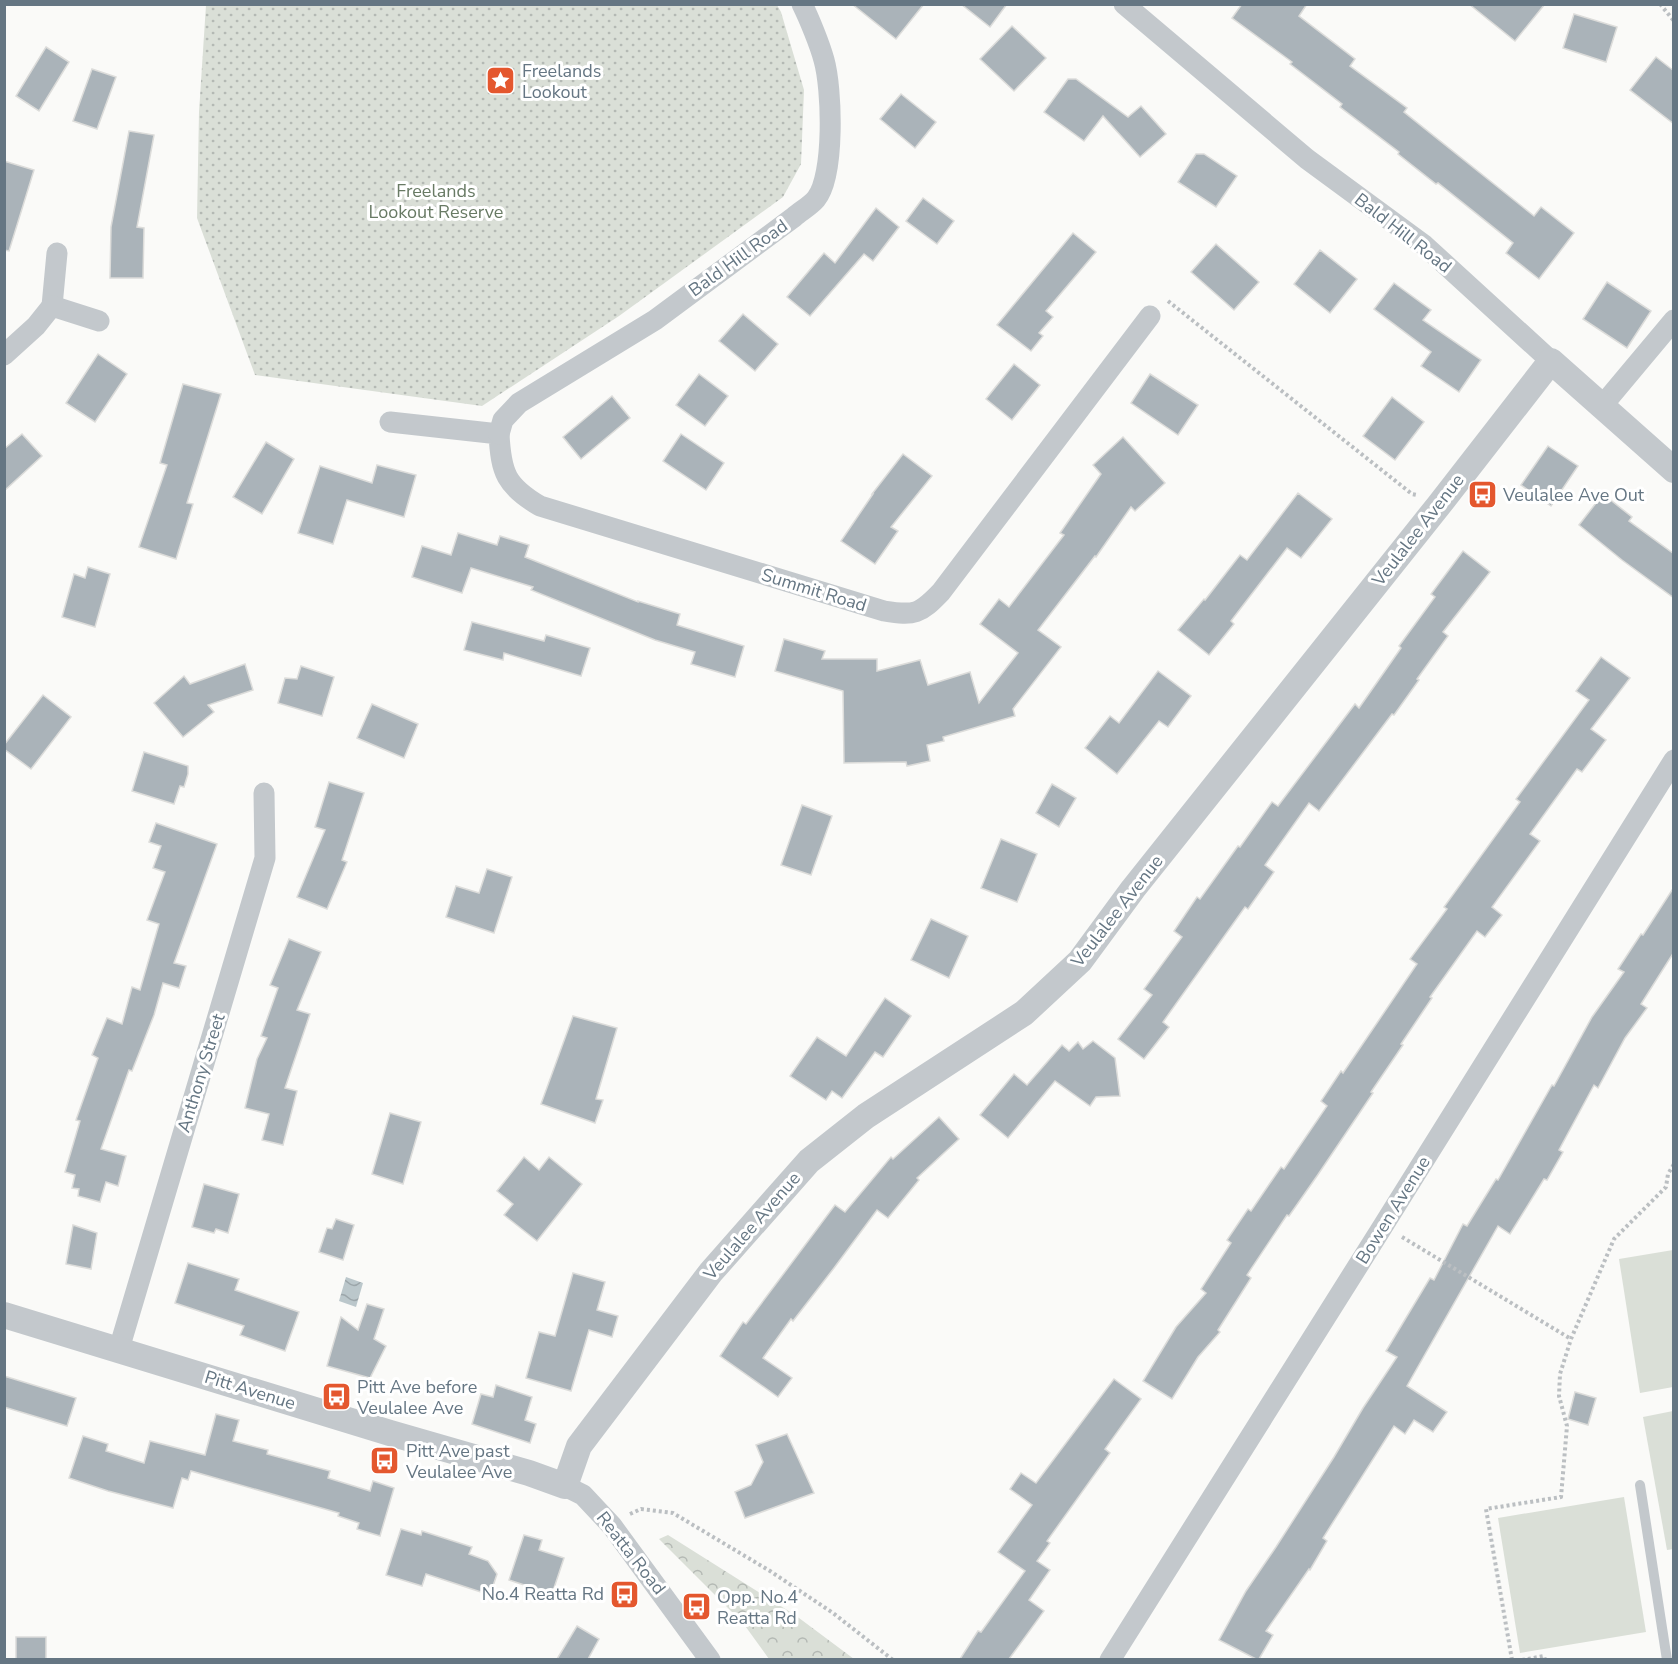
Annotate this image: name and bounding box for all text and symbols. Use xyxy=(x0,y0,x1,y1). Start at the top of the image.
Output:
place label: Freelands Lookout xyxy=(522,59,601,104)
place icon: Freelands Lookout xyxy=(485,65,517,97)
park label: Freelands Lookout Reserve xyxy=(369,179,503,224)
street label: Bald Hill Road xyxy=(1349,187,1457,279)
street label: Bald Hill Road xyxy=(684,214,792,302)
street label: Veulalee Avenue xyxy=(1366,469,1469,592)
bus stop icon: Veulalee Ave Out xyxy=(1466,479,1498,511)
place label: Veulalee Ave Out xyxy=(1502,483,1645,507)
street label: Summit Road xyxy=(758,563,870,617)
street label: Veulalee Avenue xyxy=(1065,850,1168,973)
street label: Anthony Street xyxy=(172,1010,231,1135)
street label: Bowen Avenue xyxy=(1350,1152,1436,1268)
street label: Veulalee Avenue xyxy=(698,1167,806,1286)
street label: Pitt Avenue xyxy=(202,1365,298,1415)
place label: Pitt Ave before Veulalee Ave xyxy=(356,1375,477,1420)
bus stop icon: Pitt Ave before Veulalee Ave xyxy=(320,1381,352,1413)
place label: Pitt Ave past Veulalee Ave xyxy=(405,1439,512,1484)
bus stop icon: Pitt Ave past Veulalee Ave xyxy=(369,1445,401,1477)
street label: Reatta Road xyxy=(591,1506,671,1600)
bus stop icon: No.4 Reatta Rd xyxy=(609,1578,641,1610)
place label: No.4 Reatta Rd xyxy=(482,1582,604,1606)
place label: Opp. No.4 Reatta Rd xyxy=(717,1585,798,1630)
bus stop icon: Opp. No.4 Reatta Rd xyxy=(680,1591,712,1623)

